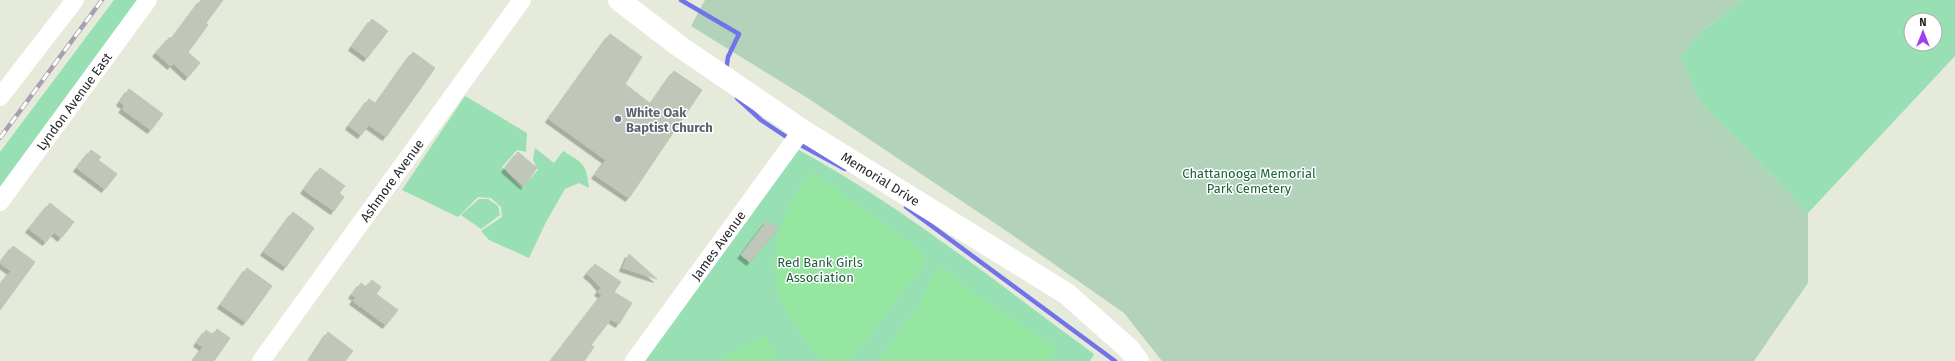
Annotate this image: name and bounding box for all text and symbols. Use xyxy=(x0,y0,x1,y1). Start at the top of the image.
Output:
north arrow xyxy=(1903,12,1943,52)
text: N xyxy=(1919,16,1927,29)
street label: Lyndon Avenue East xyxy=(33,49,115,153)
place label: White Oak Baptist Church xyxy=(626,105,713,135)
marker: White Oak Baptist Church xyxy=(613,114,623,124)
street label: Ashmore Avenue xyxy=(357,136,427,225)
street label: Memorial Drive xyxy=(839,149,923,209)
park label: Chattanooga Memorial Park Cemetery xyxy=(1182,166,1316,196)
street label: James Avenue xyxy=(688,208,748,283)
park label: Red Bank Girls Association xyxy=(777,255,863,285)

